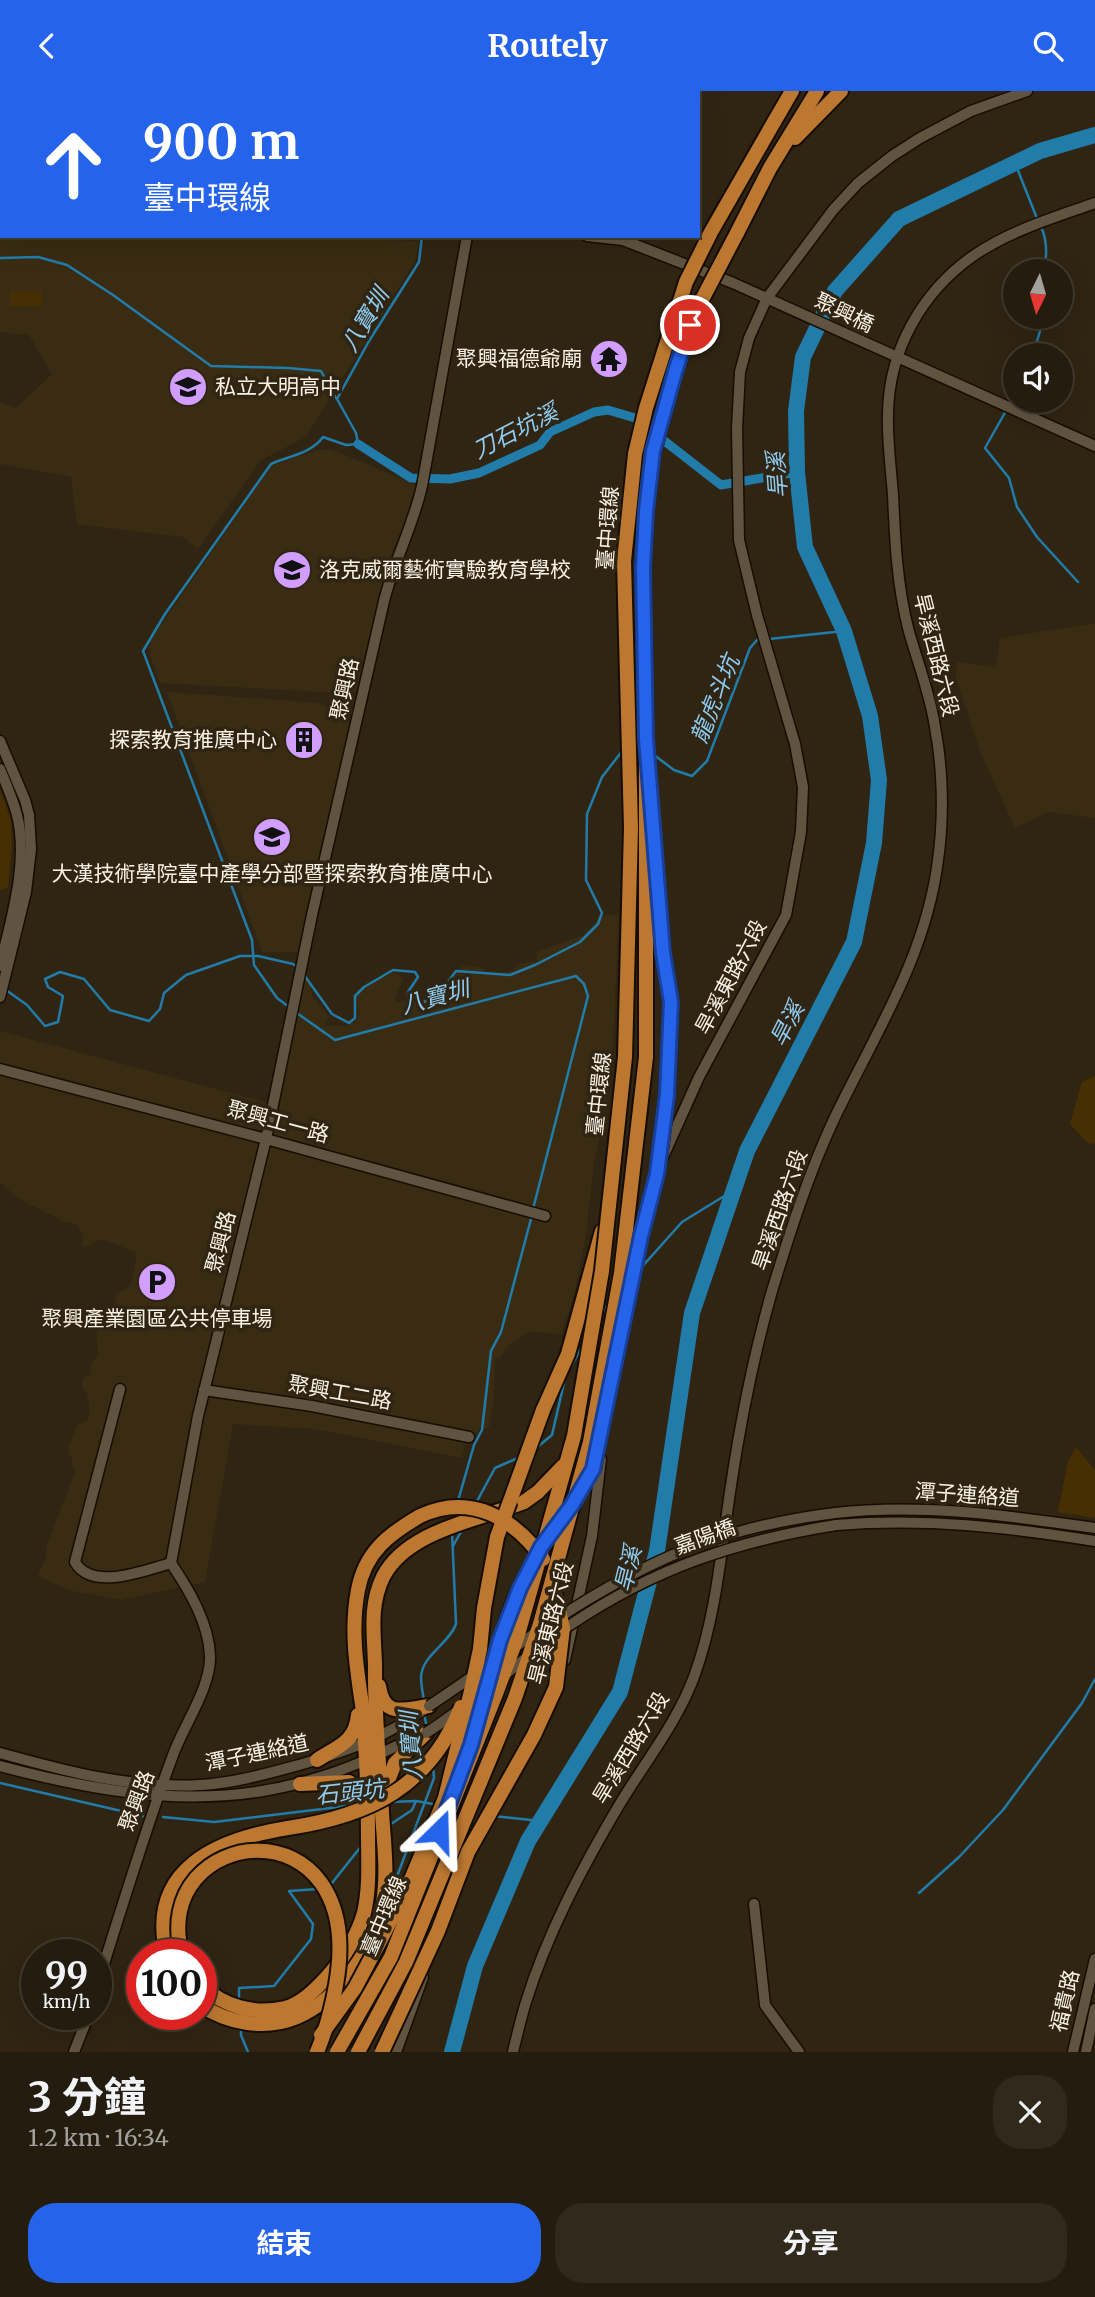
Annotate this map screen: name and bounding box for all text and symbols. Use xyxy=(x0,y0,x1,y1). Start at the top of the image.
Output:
text: Routely xyxy=(487,26,608,66)
icon: back xyxy=(28,27,66,65)
icon: search xyxy=(1029,27,1067,65)
text: 900 m xyxy=(143,111,299,172)
icon: ahead xyxy=(28,119,119,210)
text: 臺中環線 xyxy=(143,178,271,218)
north arrow xyxy=(1003,259,1073,329)
map controls xyxy=(1003,259,1073,413)
water label: 八寶圳 xyxy=(334,280,396,357)
street label: 聚興橋 xyxy=(810,287,878,338)
pin xyxy=(660,295,720,355)
icon: arrive xyxy=(671,306,709,344)
temple icon: 聚興福德爺廟 xyxy=(588,338,630,380)
button: sound xyxy=(1003,343,1073,413)
place label: 聚興福德爺廟 xyxy=(456,345,582,372)
school or university icon: 私立大明高中 xyxy=(167,366,209,408)
place label: 私立大明高中 xyxy=(215,373,341,400)
water label: 刀石坑溪 xyxy=(467,395,565,464)
water label: 旱溪 xyxy=(760,448,793,499)
street label: 臺中環線 xyxy=(591,485,624,571)
school or university icon: 洛克威爾藝術實驗教育學校 xyxy=(271,549,313,591)
place label: 洛克威爾藝術實驗教育學校 xyxy=(319,556,571,583)
street label: 旱溪西路六段 xyxy=(908,590,965,719)
water label: 龍虎斗坑 xyxy=(684,648,746,747)
street label: 聚興路 xyxy=(325,655,364,723)
building icon: 探索教育推廣中心 xyxy=(283,719,325,761)
place label: 探索教育推廣中心 xyxy=(109,726,277,753)
school or university icon: 大漢技術學院臺中產學分部暨探索教育推廣中心 xyxy=(251,816,293,858)
place label: 大漢技術學院臺中產學分部暨探索教育推廣中心 xyxy=(52,860,493,887)
street label: 旱溪東路六段 xyxy=(689,915,772,1039)
water label: 八寶圳 xyxy=(398,973,475,1019)
water label: 旱溪 xyxy=(763,994,811,1051)
street label: 臺中環線 xyxy=(581,1051,616,1137)
street label: 聚興工一路 xyxy=(224,1095,332,1148)
street label: 旱溪西路六段 xyxy=(746,1146,813,1274)
street label: 聚興路 xyxy=(200,1208,241,1276)
parking icon: 聚興產業園區公共停車場 xyxy=(136,1261,178,1303)
place label: 聚興產業園區公共停車場 xyxy=(42,1305,273,1332)
street label: 聚興工二路 xyxy=(286,1370,394,1415)
street label: 潭子連絡道 xyxy=(914,1477,1020,1512)
street label: 嘉陽橋 xyxy=(671,1513,739,1560)
water label: 旱溪 xyxy=(608,1540,648,1595)
street label: 旱溪東路六段 xyxy=(522,1558,579,1687)
street label: 旱溪西路六段 xyxy=(587,1687,675,1809)
water label: 八寶圳 xyxy=(393,1708,427,1781)
street label: 潭子連絡道 xyxy=(203,1728,311,1777)
street label: 聚興路 xyxy=(113,1767,160,1835)
water label: 石頭坑 xyxy=(314,1773,389,1810)
position arrow xyxy=(402,1794,476,1868)
street label: 臺中環線 xyxy=(355,1872,412,1960)
speed limit sign: 100 xyxy=(126,1939,217,2030)
text: 99 xyxy=(45,1953,88,1997)
street label: 福貴路 xyxy=(1044,1967,1085,2035)
text: km/h xyxy=(43,1990,90,2013)
text: 3 分鐘 xyxy=(28,2071,146,2123)
button: close xyxy=(993,2075,1067,2149)
text: 1.2 km · 16:34 xyxy=(28,2123,169,2152)
button: 結束 xyxy=(28,2203,541,2283)
button: 分享 xyxy=(555,2203,1067,2283)

